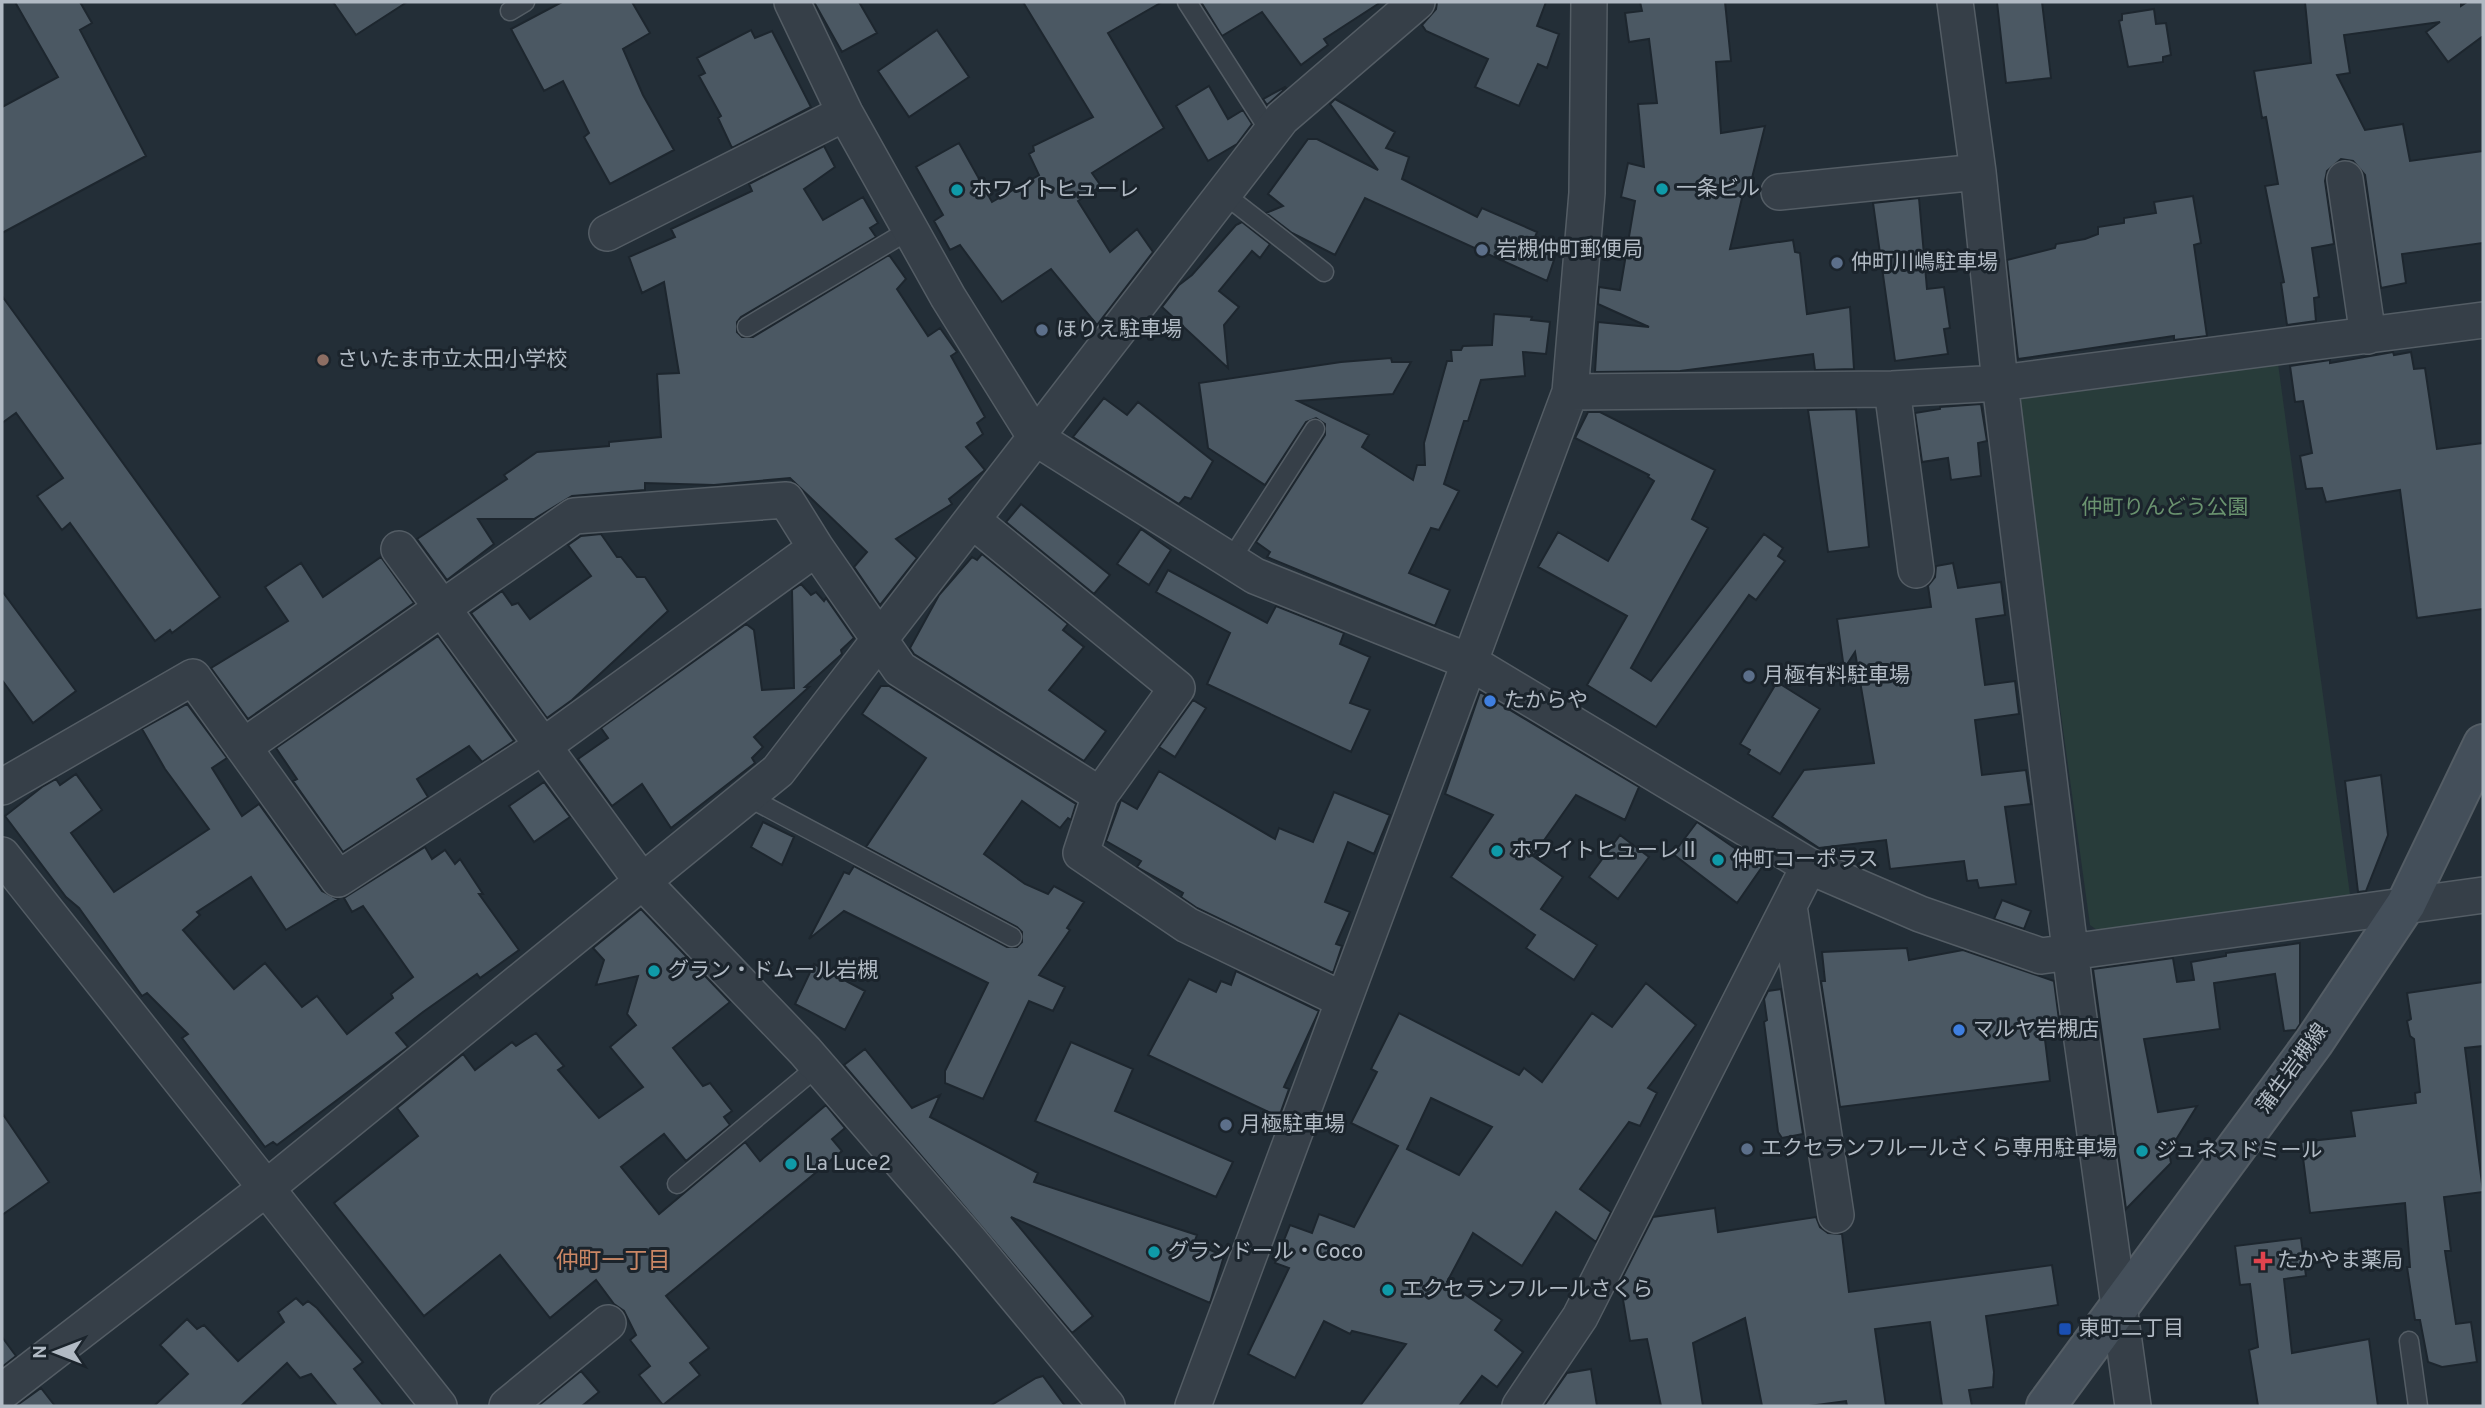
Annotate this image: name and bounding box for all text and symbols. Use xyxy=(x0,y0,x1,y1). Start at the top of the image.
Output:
place label: 一条ビル xyxy=(1676,176,1760,203)
place label: ホワイトヒューレ xyxy=(971,177,1139,204)
marker: 一条ビル xyxy=(1654,181,1670,197)
marker: ホワイトヒューレ xyxy=(949,182,965,198)
place label: 岩槻仲町郵便局 xyxy=(1496,237,1643,264)
marker: 岩槻仲町郵便局 xyxy=(1474,242,1490,258)
place label: 仲町川嶋駐車場 xyxy=(1851,250,1998,277)
marker: 仲町川嶋駐車場 xyxy=(1829,255,1845,271)
place label: ほりえ駐車場 xyxy=(1056,317,1182,344)
marker: ほりえ駐車場 xyxy=(1034,322,1050,338)
place label: さいたま市立太田小学校 xyxy=(337,347,567,374)
marker: さいたま市立太田小学校 xyxy=(315,352,331,368)
park label: 仲町りんどう公園 xyxy=(2081,495,2249,522)
place label: 月極有料駐車場 xyxy=(1763,663,1910,690)
marker: 月極有料駐車場 xyxy=(1741,668,1757,684)
place label: たからや xyxy=(1504,688,1588,715)
marker: たからや xyxy=(1482,693,1498,709)
place label: ホワイトヒューレⅡ xyxy=(1511,838,1700,865)
marker: ホワイトヒューレⅡ xyxy=(1489,843,1505,859)
place label: 仲町コーポラス xyxy=(1732,847,1879,874)
marker: 仲町コーポラス xyxy=(1710,852,1726,868)
place label: グラン・ドムール岩槻 xyxy=(668,958,878,985)
marker: グラン・ドムール岩槻 xyxy=(646,963,662,979)
place label: マルヤ岩槻店 xyxy=(1973,1017,2099,1044)
street label: 蒲生岩槻線 xyxy=(2251,1019,2335,1119)
marker: マルヤ岩槻店 xyxy=(1951,1022,1967,1038)
place label: 月極駐車場 xyxy=(1240,1112,1345,1139)
marker: 月極駐車場 xyxy=(1218,1117,1234,1133)
place label: エクセランフルールさくら専用駐車場 xyxy=(1761,1136,2117,1163)
place label: ジュネスドミール xyxy=(2156,1138,2323,1165)
marker: エクセランフルールさくら専用駐車場 xyxy=(1739,1141,1755,1157)
marker: ジュネスドミール xyxy=(2134,1143,2150,1159)
place label: La Luce2 xyxy=(805,1151,891,1178)
marker: La Luce2 xyxy=(783,1156,799,1172)
place label: グランドール・Coco xyxy=(1168,1239,1363,1266)
marker: グランドール・Coco xyxy=(1146,1244,1162,1260)
district label: 仲町一丁目 xyxy=(556,1248,671,1277)
place label: たかやま薬局 xyxy=(2277,1248,2403,1275)
marker: たかやま薬局 xyxy=(2255,1253,2271,1269)
place label: エクセランフルールさくら xyxy=(1402,1277,1653,1304)
marker: エクセランフルールさくら xyxy=(1380,1282,1396,1298)
place label: 東町二丁目 xyxy=(2079,1316,2184,1343)
north arrow xyxy=(21,1317,91,1387)
marker: 東町二丁目 xyxy=(2057,1321,2073,1337)
text: N xyxy=(29,1345,53,1359)

